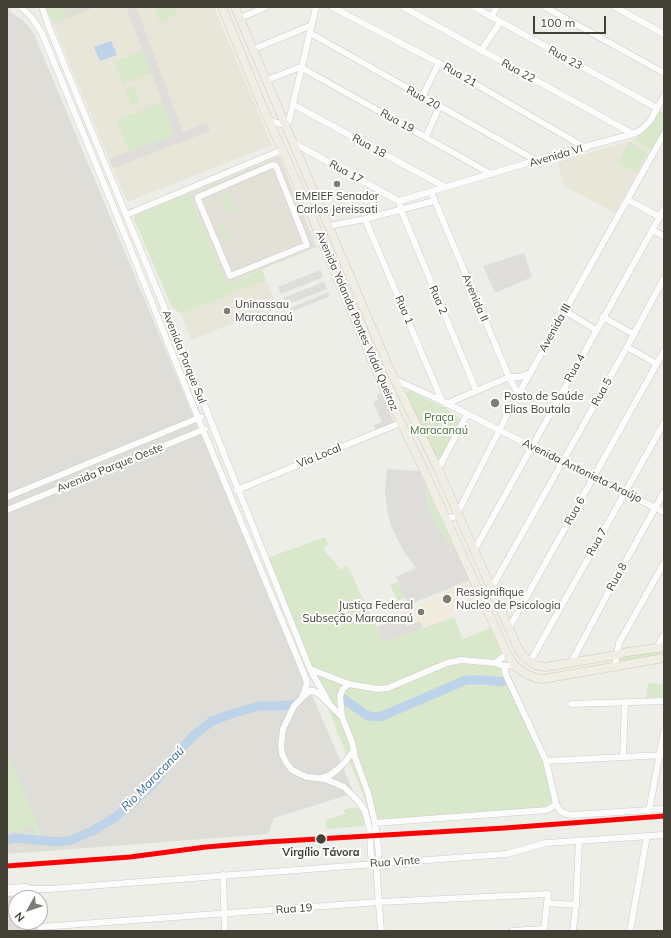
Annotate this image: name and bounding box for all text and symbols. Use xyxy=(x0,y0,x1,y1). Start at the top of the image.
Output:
scale bar xyxy=(535,8,608,34)
text: 100 m xyxy=(540,15,575,30)
street label: Rua 23 xyxy=(546,43,584,73)
street label: Rua 22 xyxy=(499,56,537,86)
street label: Rua 21 xyxy=(441,60,479,90)
street label: Rua 20 xyxy=(404,83,442,113)
street label: Rua 19 xyxy=(378,106,416,136)
street label: Rua 18 xyxy=(350,131,388,161)
street label: Avenida VI xyxy=(528,142,584,170)
street label: Rua 17 xyxy=(327,157,365,187)
marker: EMEIEF Senador Carlos Jereissati xyxy=(332,179,342,189)
place label: EMEIEF Senador Carlos Jereissati xyxy=(295,190,379,216)
street label: Avenida Yolanda Pontes Vidal Queiroz xyxy=(313,229,401,413)
street label: Avenida II xyxy=(459,272,491,324)
street label: Rua 2 xyxy=(426,284,450,316)
street label: Rua 1 xyxy=(392,294,416,326)
place label: Uninassau Maracanaú xyxy=(235,298,293,324)
street label: Avenida III xyxy=(536,302,574,354)
marker: Uninassau Maracanaú xyxy=(222,306,232,316)
street label: Avenida Parque Sul xyxy=(159,308,209,406)
street label: Rua 4 xyxy=(562,352,588,384)
street label: Rua 5 xyxy=(589,376,615,408)
place label: Posto de Saúde Elias Boutala xyxy=(504,390,583,416)
marker: Posto de Saúde Elias Boutala xyxy=(489,397,501,409)
park label: Praça Maracanaú xyxy=(410,411,468,437)
street label: Avenida Antonieta Araújo xyxy=(520,436,644,506)
street label: Avenida Parque Oeste xyxy=(55,441,165,495)
street label: Via Local xyxy=(295,441,343,471)
street label: Rua 6 xyxy=(562,495,588,527)
street label: Rua 7 xyxy=(584,526,610,558)
street label: Rua 8 xyxy=(604,561,630,593)
place label: Ressignifique Nucleo de Psicologia xyxy=(456,586,561,612)
marker: Ressignifique Nucleo de Psicologia xyxy=(441,593,453,605)
place label: Justiça Federal Subseção Maracanaú xyxy=(303,599,413,625)
marker: Justiça Federal Subseção Maracanaú xyxy=(416,607,426,617)
water label: Rio Maracanaú xyxy=(119,744,187,814)
marker: Virgílio Távora xyxy=(314,832,328,846)
place label: Virgílio Távora xyxy=(282,846,360,860)
street label: Rua Vinte xyxy=(370,854,420,870)
north arrow xyxy=(8,890,48,930)
street label: Rua 19 xyxy=(275,901,313,917)
text: N xyxy=(12,909,28,925)

